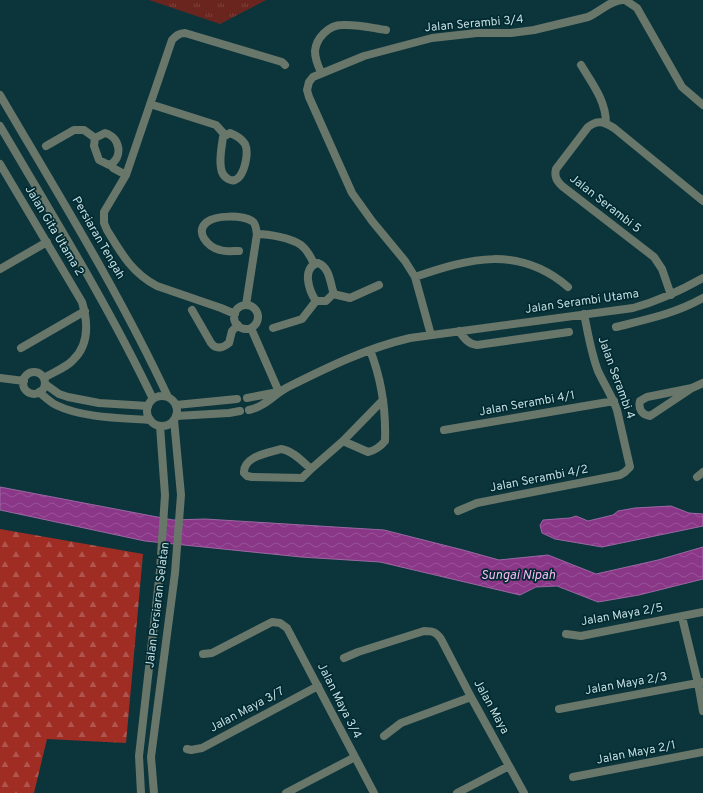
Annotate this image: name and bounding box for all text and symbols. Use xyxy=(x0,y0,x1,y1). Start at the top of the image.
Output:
street label: Jalan Serambi 3/4 xyxy=(424,12,524,36)
street label: Jalan Serambi 5 xyxy=(566,171,644,237)
street label: Jalan Gita Utama 2 xyxy=(21,183,87,279)
street label: Persiaran Tengah xyxy=(68,194,128,282)
street label: Jalan Serambi Utama xyxy=(524,286,640,318)
street label: Jalan Serambi 4 xyxy=(594,335,638,421)
street label: Jalan Serambi 4/1 xyxy=(478,388,576,420)
street label: Jalan Serambi 4/2 xyxy=(488,462,590,496)
street label: Jalan Persiaran Selatan xyxy=(142,541,174,669)
water label: Sungai Nipah xyxy=(481,568,555,584)
street label: Jalan Maya 2/5 xyxy=(579,600,665,630)
street label: Jalan Maya 3/4 xyxy=(313,660,365,742)
street label: Jalan Maya 2/3 xyxy=(584,669,668,699)
street label: Jalan Maya xyxy=(469,677,513,737)
street label: Jalan Maya 3/7 xyxy=(207,684,287,736)
street label: Jalan Maya 2/1 xyxy=(595,737,677,769)

